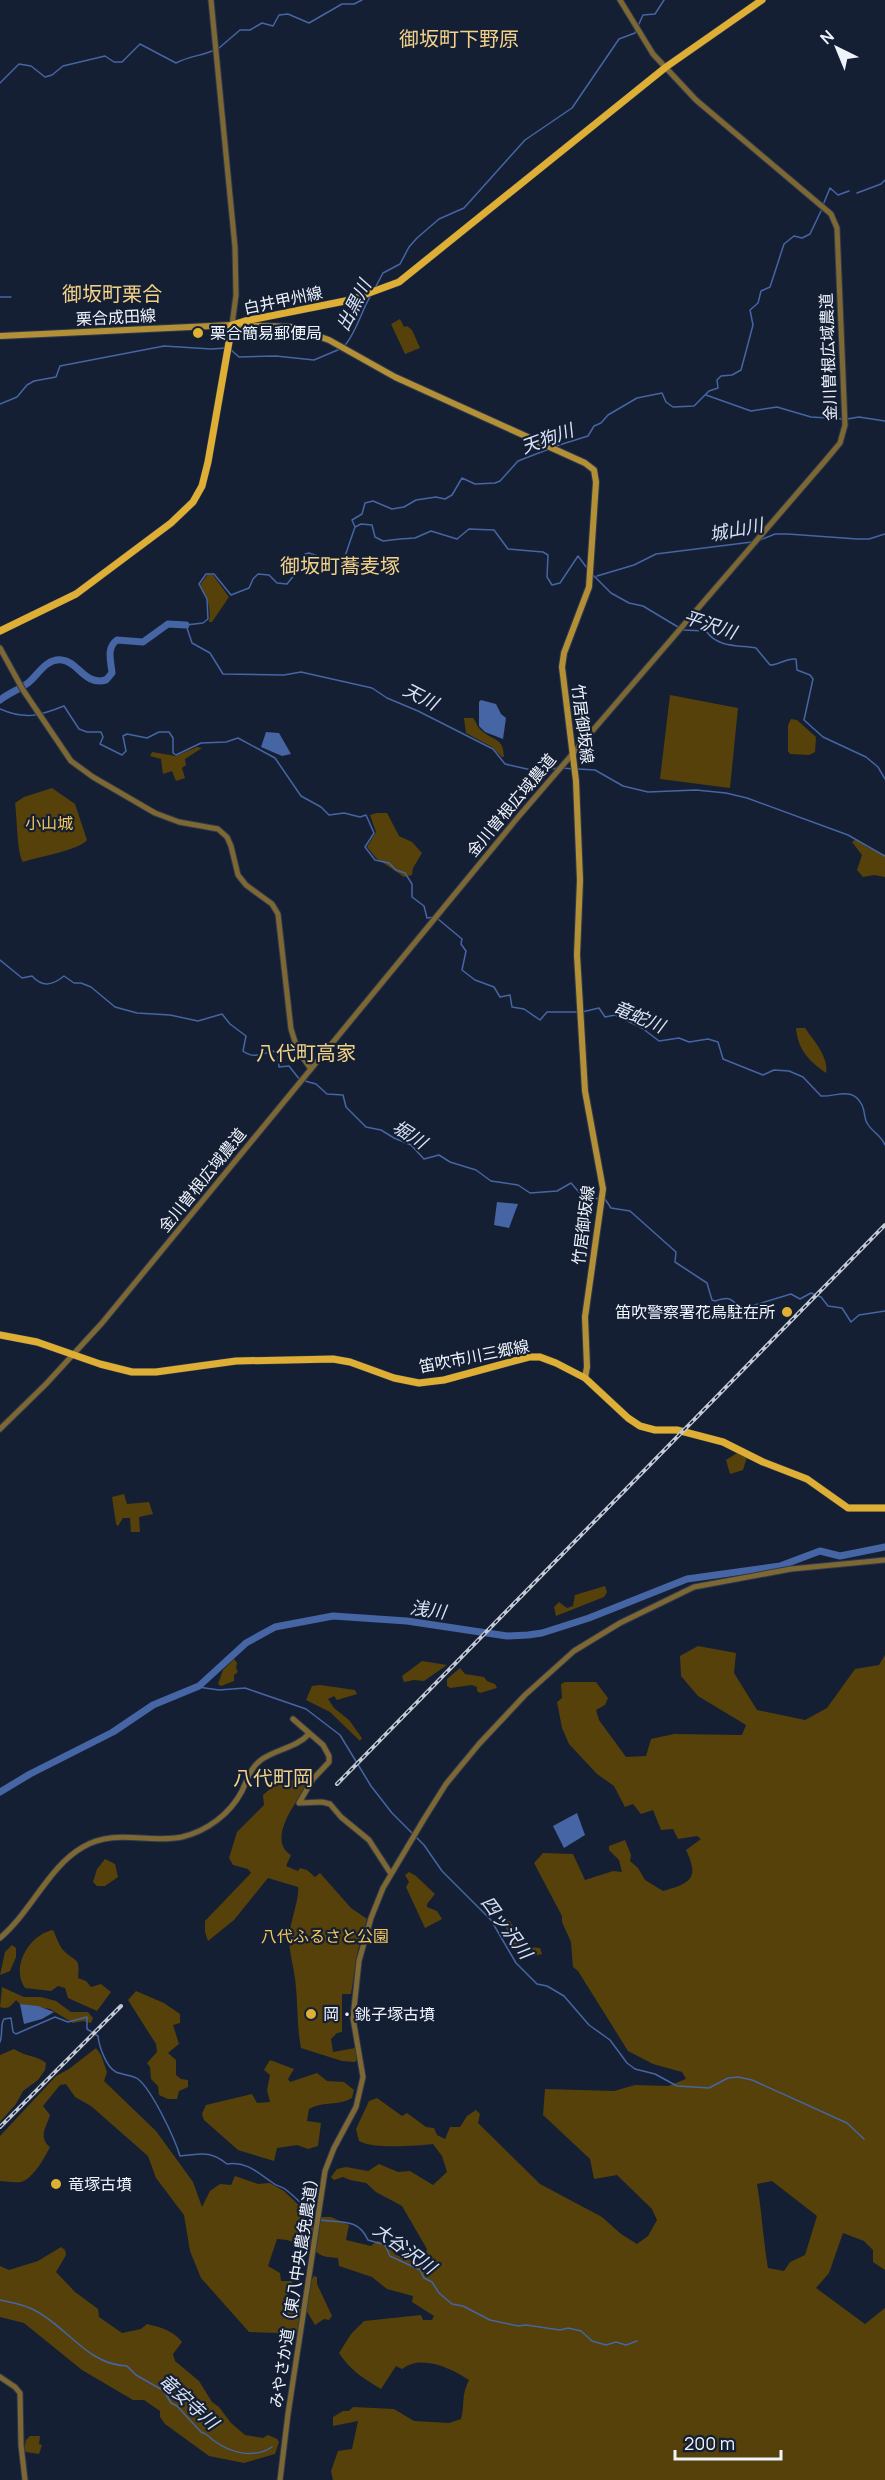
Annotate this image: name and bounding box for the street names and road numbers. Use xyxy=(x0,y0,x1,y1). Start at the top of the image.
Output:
street label: 白井甲州線 xyxy=(242,281,324,319)
street label: 金川曽根広域農道 xyxy=(815,293,841,421)
street label: 栗合成田線 xyxy=(75,304,157,330)
street label: 竹居御坂線 xyxy=(567,683,599,765)
street label: 金川曽根広域農道 xyxy=(461,749,561,861)
street label: 金川曽根広域農道 xyxy=(153,1123,251,1237)
street label: 竹居御坂線 xyxy=(567,1184,599,1266)
street label: 笛吹市川三郷線 xyxy=(417,1335,531,1377)
street label: みやさか道（東八中央農免農道） xyxy=(264,2169,324,2409)

